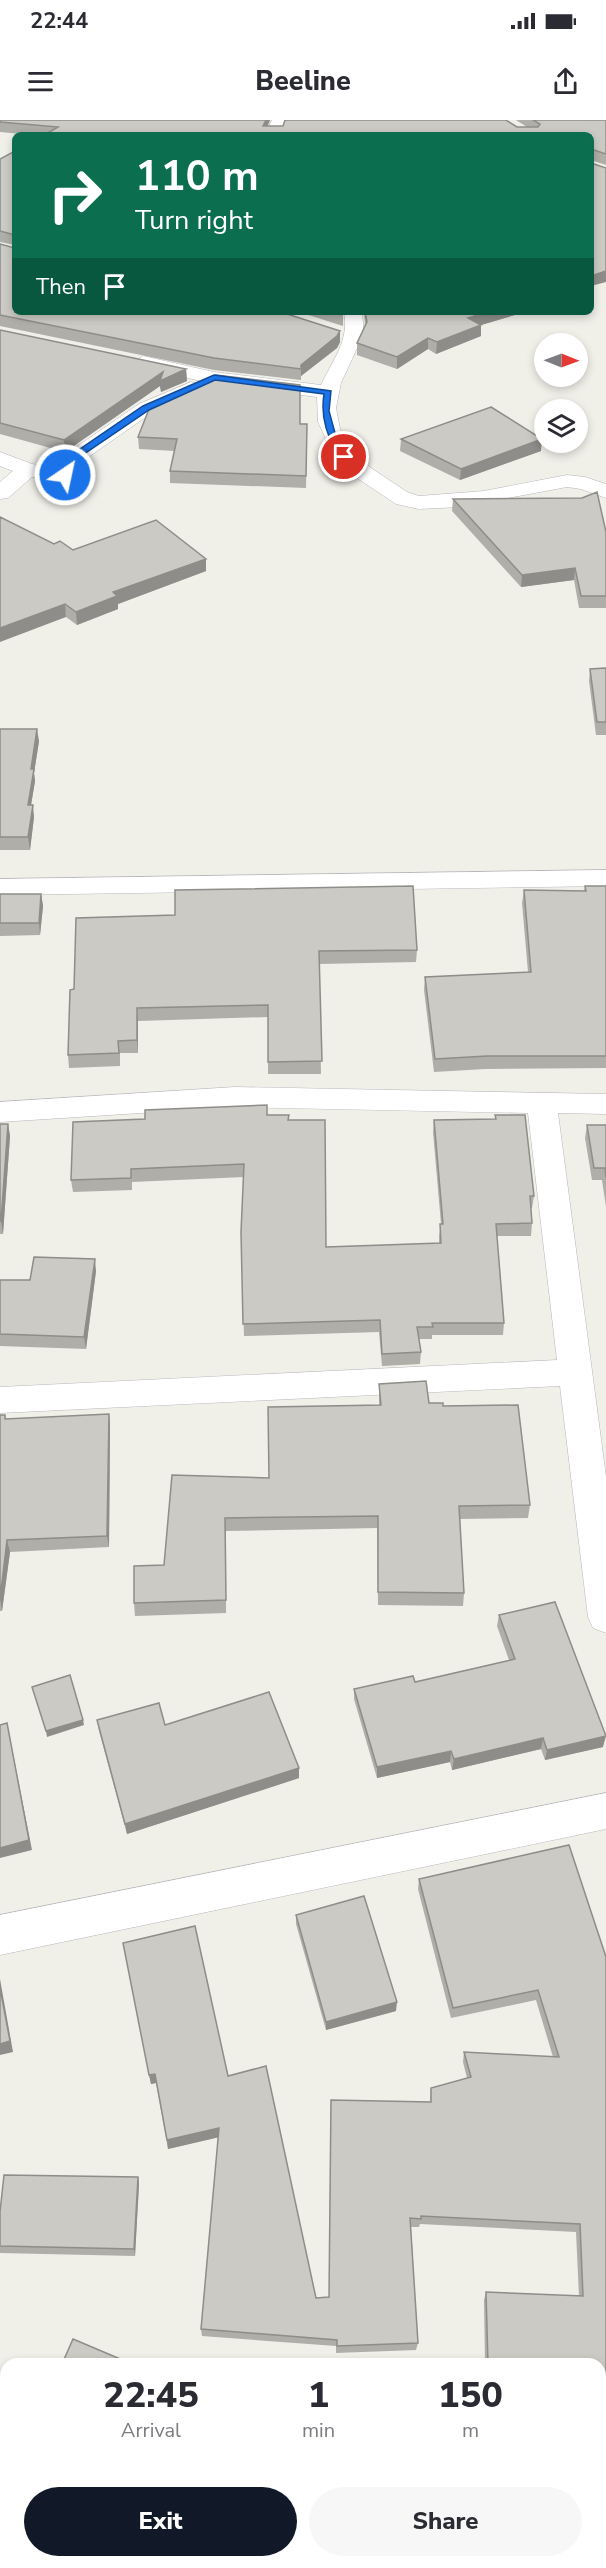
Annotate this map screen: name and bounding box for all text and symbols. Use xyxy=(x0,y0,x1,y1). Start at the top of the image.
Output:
text: 22:44 xyxy=(30,6,88,36)
text: Beeline xyxy=(255,63,351,100)
icon: menu xyxy=(24,65,57,98)
icon: share xyxy=(549,65,582,98)
text: 110 m xyxy=(135,148,259,205)
icon: right xyxy=(36,156,114,234)
text: Turn right xyxy=(135,202,253,239)
icon: arrive xyxy=(98,270,131,303)
text: Then xyxy=(36,272,86,302)
north arrow xyxy=(534,333,588,387)
map controls xyxy=(534,333,588,453)
button: layers xyxy=(534,399,588,453)
pin xyxy=(318,431,369,482)
icon: arrive xyxy=(327,440,360,473)
position arrow xyxy=(33,443,97,507)
text: 22:45 xyxy=(103,2371,199,2420)
text: 1 xyxy=(308,2371,329,2420)
text: 150 xyxy=(438,2371,503,2420)
text: Arrival xyxy=(121,2417,181,2444)
text: min xyxy=(302,2417,335,2444)
text: m xyxy=(462,2417,479,2444)
button: Exit xyxy=(24,2487,297,2556)
button: Share xyxy=(309,2487,582,2556)

